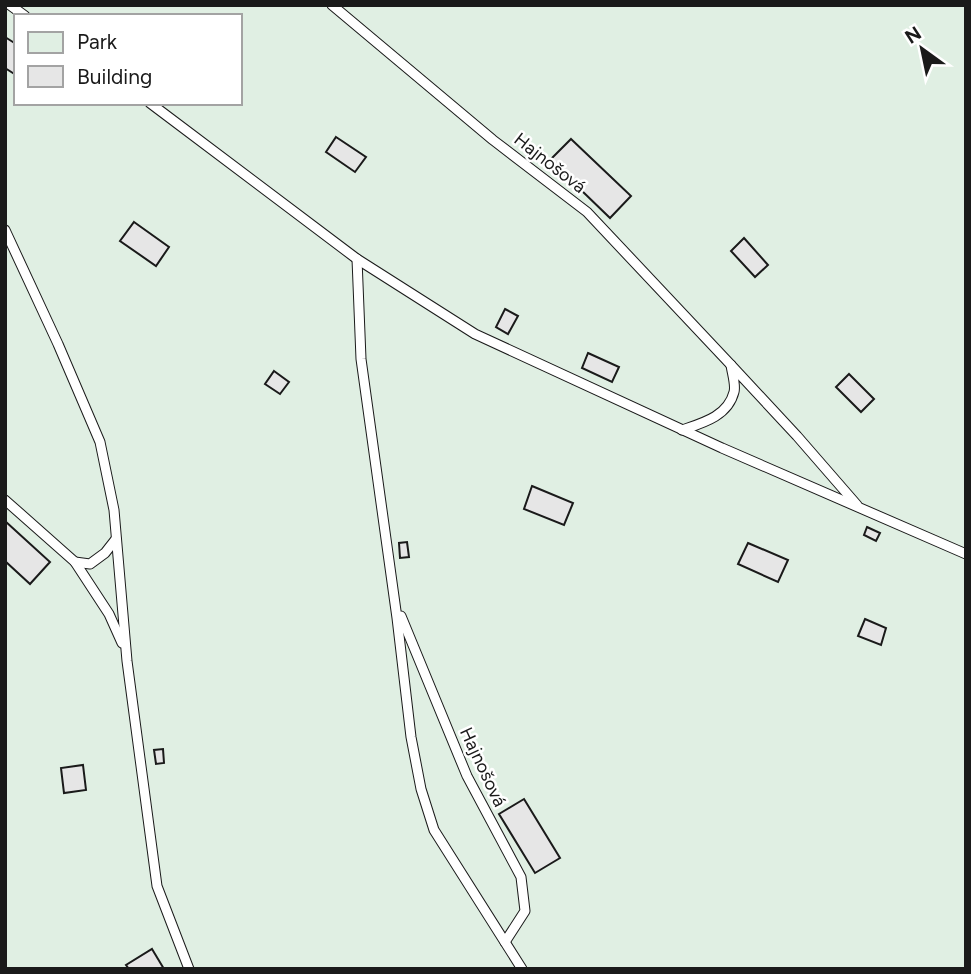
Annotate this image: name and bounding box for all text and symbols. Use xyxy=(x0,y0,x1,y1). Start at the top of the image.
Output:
legend xyxy=(14,14,242,105)
north arrow xyxy=(887,14,957,84)
text: N xyxy=(901,22,925,49)
text: Park xyxy=(77,29,118,54)
text: Building xyxy=(77,64,152,89)
street label: Hajnošová xyxy=(510,128,590,198)
street label: Hajnošová xyxy=(455,724,511,810)

